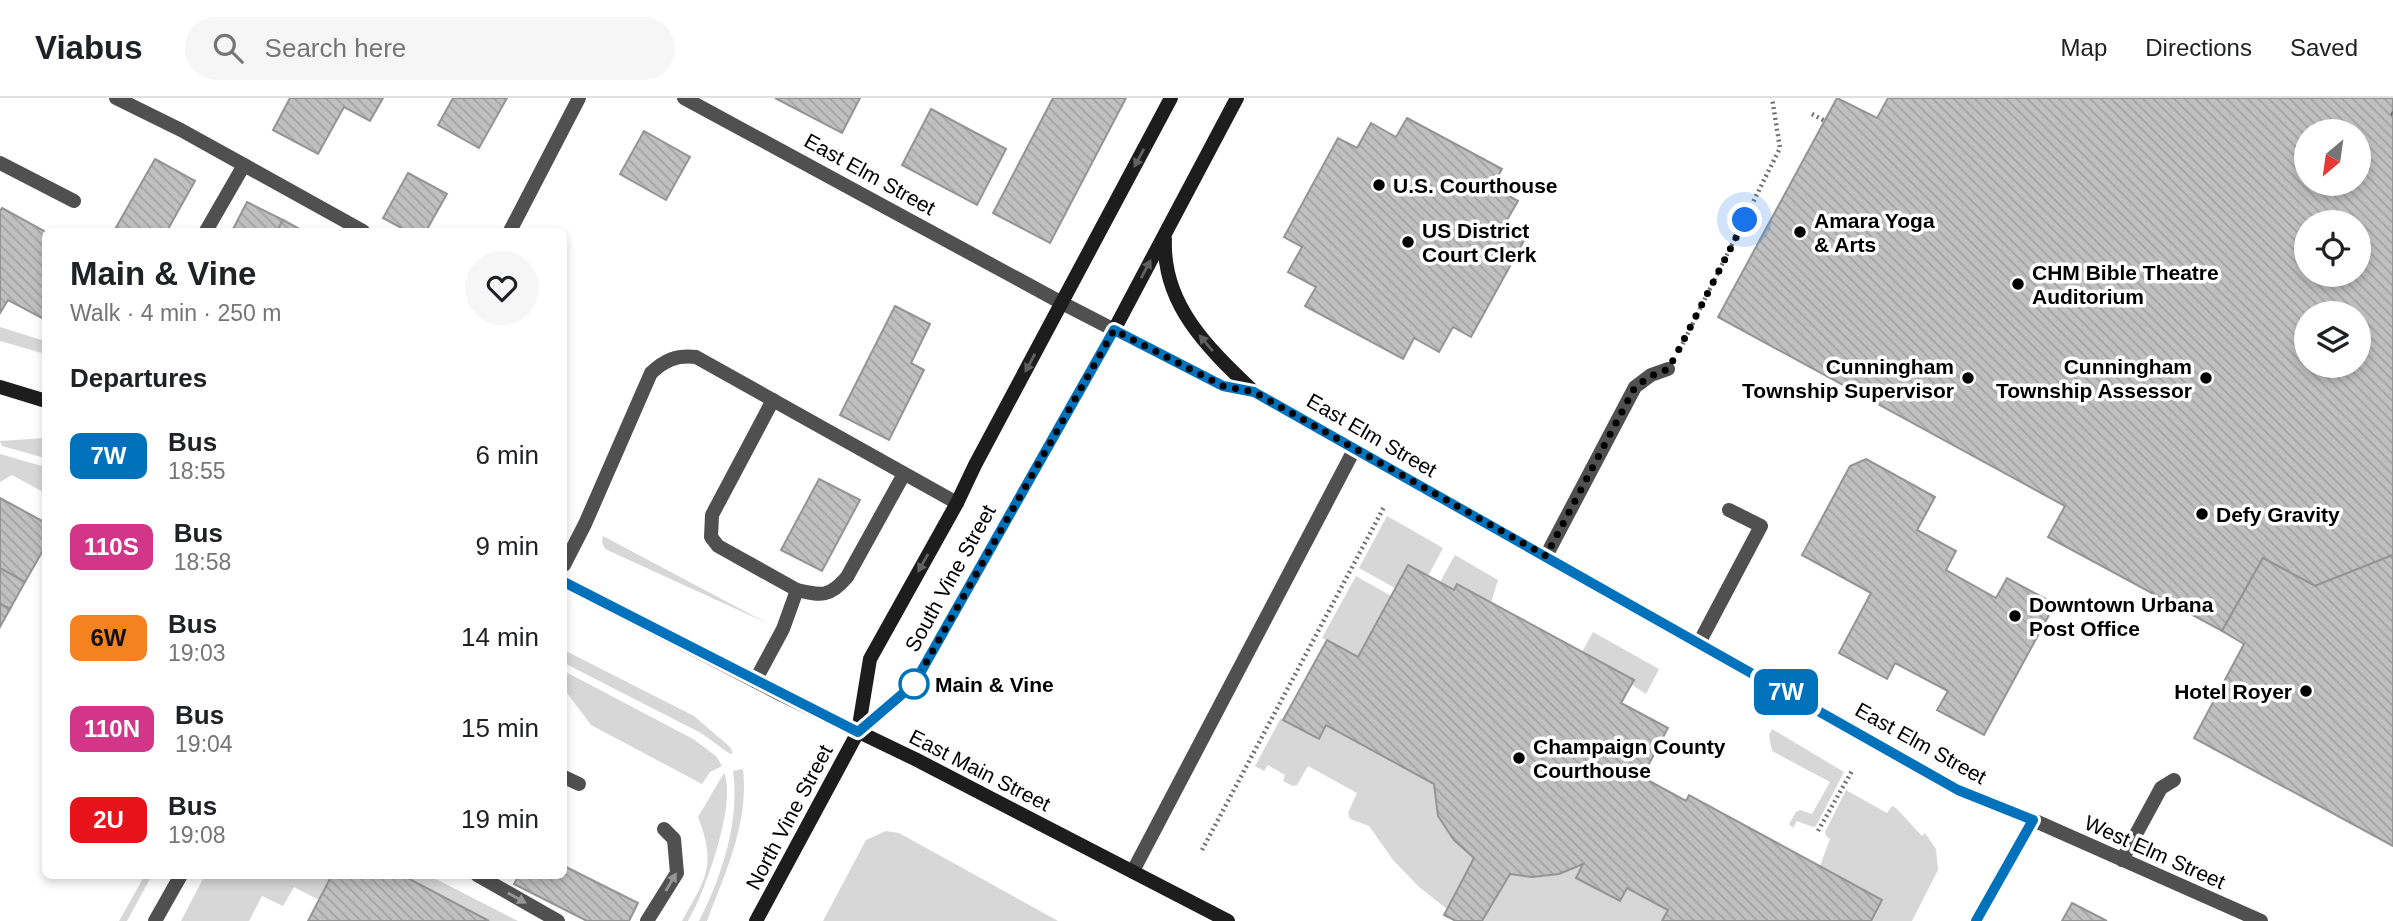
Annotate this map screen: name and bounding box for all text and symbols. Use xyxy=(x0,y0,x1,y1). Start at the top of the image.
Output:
search box xyxy=(185,17,675,80)
text: Viabus xyxy=(35,29,143,66)
icon: search xyxy=(209,29,247,67)
text: Search here xyxy=(265,33,406,63)
text: Map xyxy=(2061,34,2107,61)
text: Directions xyxy=(2145,34,2252,61)
text: Saved xyxy=(2290,34,2358,61)
north arrow xyxy=(2294,119,2371,196)
map controls xyxy=(2294,119,2371,378)
street label: East Elm Street xyxy=(801,129,940,219)
one-way arrow xyxy=(1133,148,1145,168)
place label: U.S. Courthouse xyxy=(1393,174,1558,197)
marker: U.S. Courthouse xyxy=(1371,177,1387,193)
your location xyxy=(1727,202,1762,237)
place label: Amara Yoga & Arts xyxy=(1814,209,1935,256)
button: locate xyxy=(2294,210,2371,287)
place label: US District Court Clerk xyxy=(1422,219,1537,266)
marker: Amara Yoga & Arts xyxy=(1792,224,1808,240)
marker: US District Court Clerk xyxy=(1400,234,1416,250)
button: heart xyxy=(465,251,539,325)
text: Main & Vine xyxy=(70,255,256,292)
one-way arrow xyxy=(1140,259,1151,279)
place label: CHM Bible Theatre Auditorium xyxy=(2032,261,2219,308)
marker: CHM Bible Theatre Auditorium xyxy=(2010,276,2026,292)
text: Walk · 4 min · 250 m xyxy=(70,300,281,326)
button: layers xyxy=(2294,301,2371,378)
one-way arrow xyxy=(1199,335,1214,353)
one-way arrow xyxy=(1024,353,1036,372)
place label: Cunningham Township Supervisor xyxy=(1742,355,1954,402)
place label: Cunningham Township Assessor xyxy=(1996,355,2192,402)
text: Departures xyxy=(70,363,207,393)
marker: Cunningham Township Supervisor xyxy=(1960,370,1976,386)
marker: Cunningham Township Assessor xyxy=(2198,370,2214,386)
street label: East Elm Street xyxy=(1303,389,1441,482)
text: Bus xyxy=(168,427,217,457)
text: 6 min xyxy=(475,440,539,470)
text: 7W xyxy=(91,442,127,469)
text: 18:55 xyxy=(168,458,226,484)
street label: South Vine Street xyxy=(900,500,1000,655)
place label: Defy Gravity xyxy=(2216,503,2340,526)
marker: Defy Gravity xyxy=(2194,506,2210,522)
text: Bus xyxy=(174,518,223,548)
text: 9 min xyxy=(475,531,539,561)
text: 110S xyxy=(84,533,139,560)
text: 18:58 xyxy=(174,549,231,575)
one-way arrow xyxy=(918,554,930,574)
place label: Downtown Urbana Post Office xyxy=(2029,593,2214,640)
marker: Downtown Urbana Post Office xyxy=(2007,608,2023,624)
text: Bus xyxy=(168,609,217,639)
text: 14 min xyxy=(461,622,539,652)
text: 6W xyxy=(91,624,127,651)
text: 19:03 xyxy=(168,640,226,666)
marker: Main & Vine xyxy=(899,669,929,699)
line badge: 7W xyxy=(1754,669,1817,715)
place label: Main & Vine xyxy=(935,673,1054,696)
text: 7W xyxy=(1768,678,1804,705)
place label: Hotel Royer xyxy=(2174,680,2292,703)
marker: Hotel Royer xyxy=(2298,683,2314,699)
street label: East Elm Street xyxy=(1852,698,1991,788)
text: Bus xyxy=(175,700,224,730)
text: 15 min xyxy=(461,713,539,743)
text: 110N xyxy=(84,715,140,742)
street label: East Main Street xyxy=(906,725,1055,816)
text: 19:04 xyxy=(175,731,233,757)
place label: Champaign County Courthouse xyxy=(1533,735,1726,782)
street label: North Vine Street xyxy=(741,741,837,893)
marker: Champaign County Courthouse xyxy=(1511,750,1527,766)
text: Bus xyxy=(168,791,217,821)
text: 19 min xyxy=(461,804,539,834)
text: 2U xyxy=(93,806,124,833)
street label: West Elm Street xyxy=(2081,811,2229,893)
text: 19:08 xyxy=(168,822,226,848)
one-way arrow xyxy=(665,873,677,892)
one-way arrow xyxy=(507,892,527,904)

